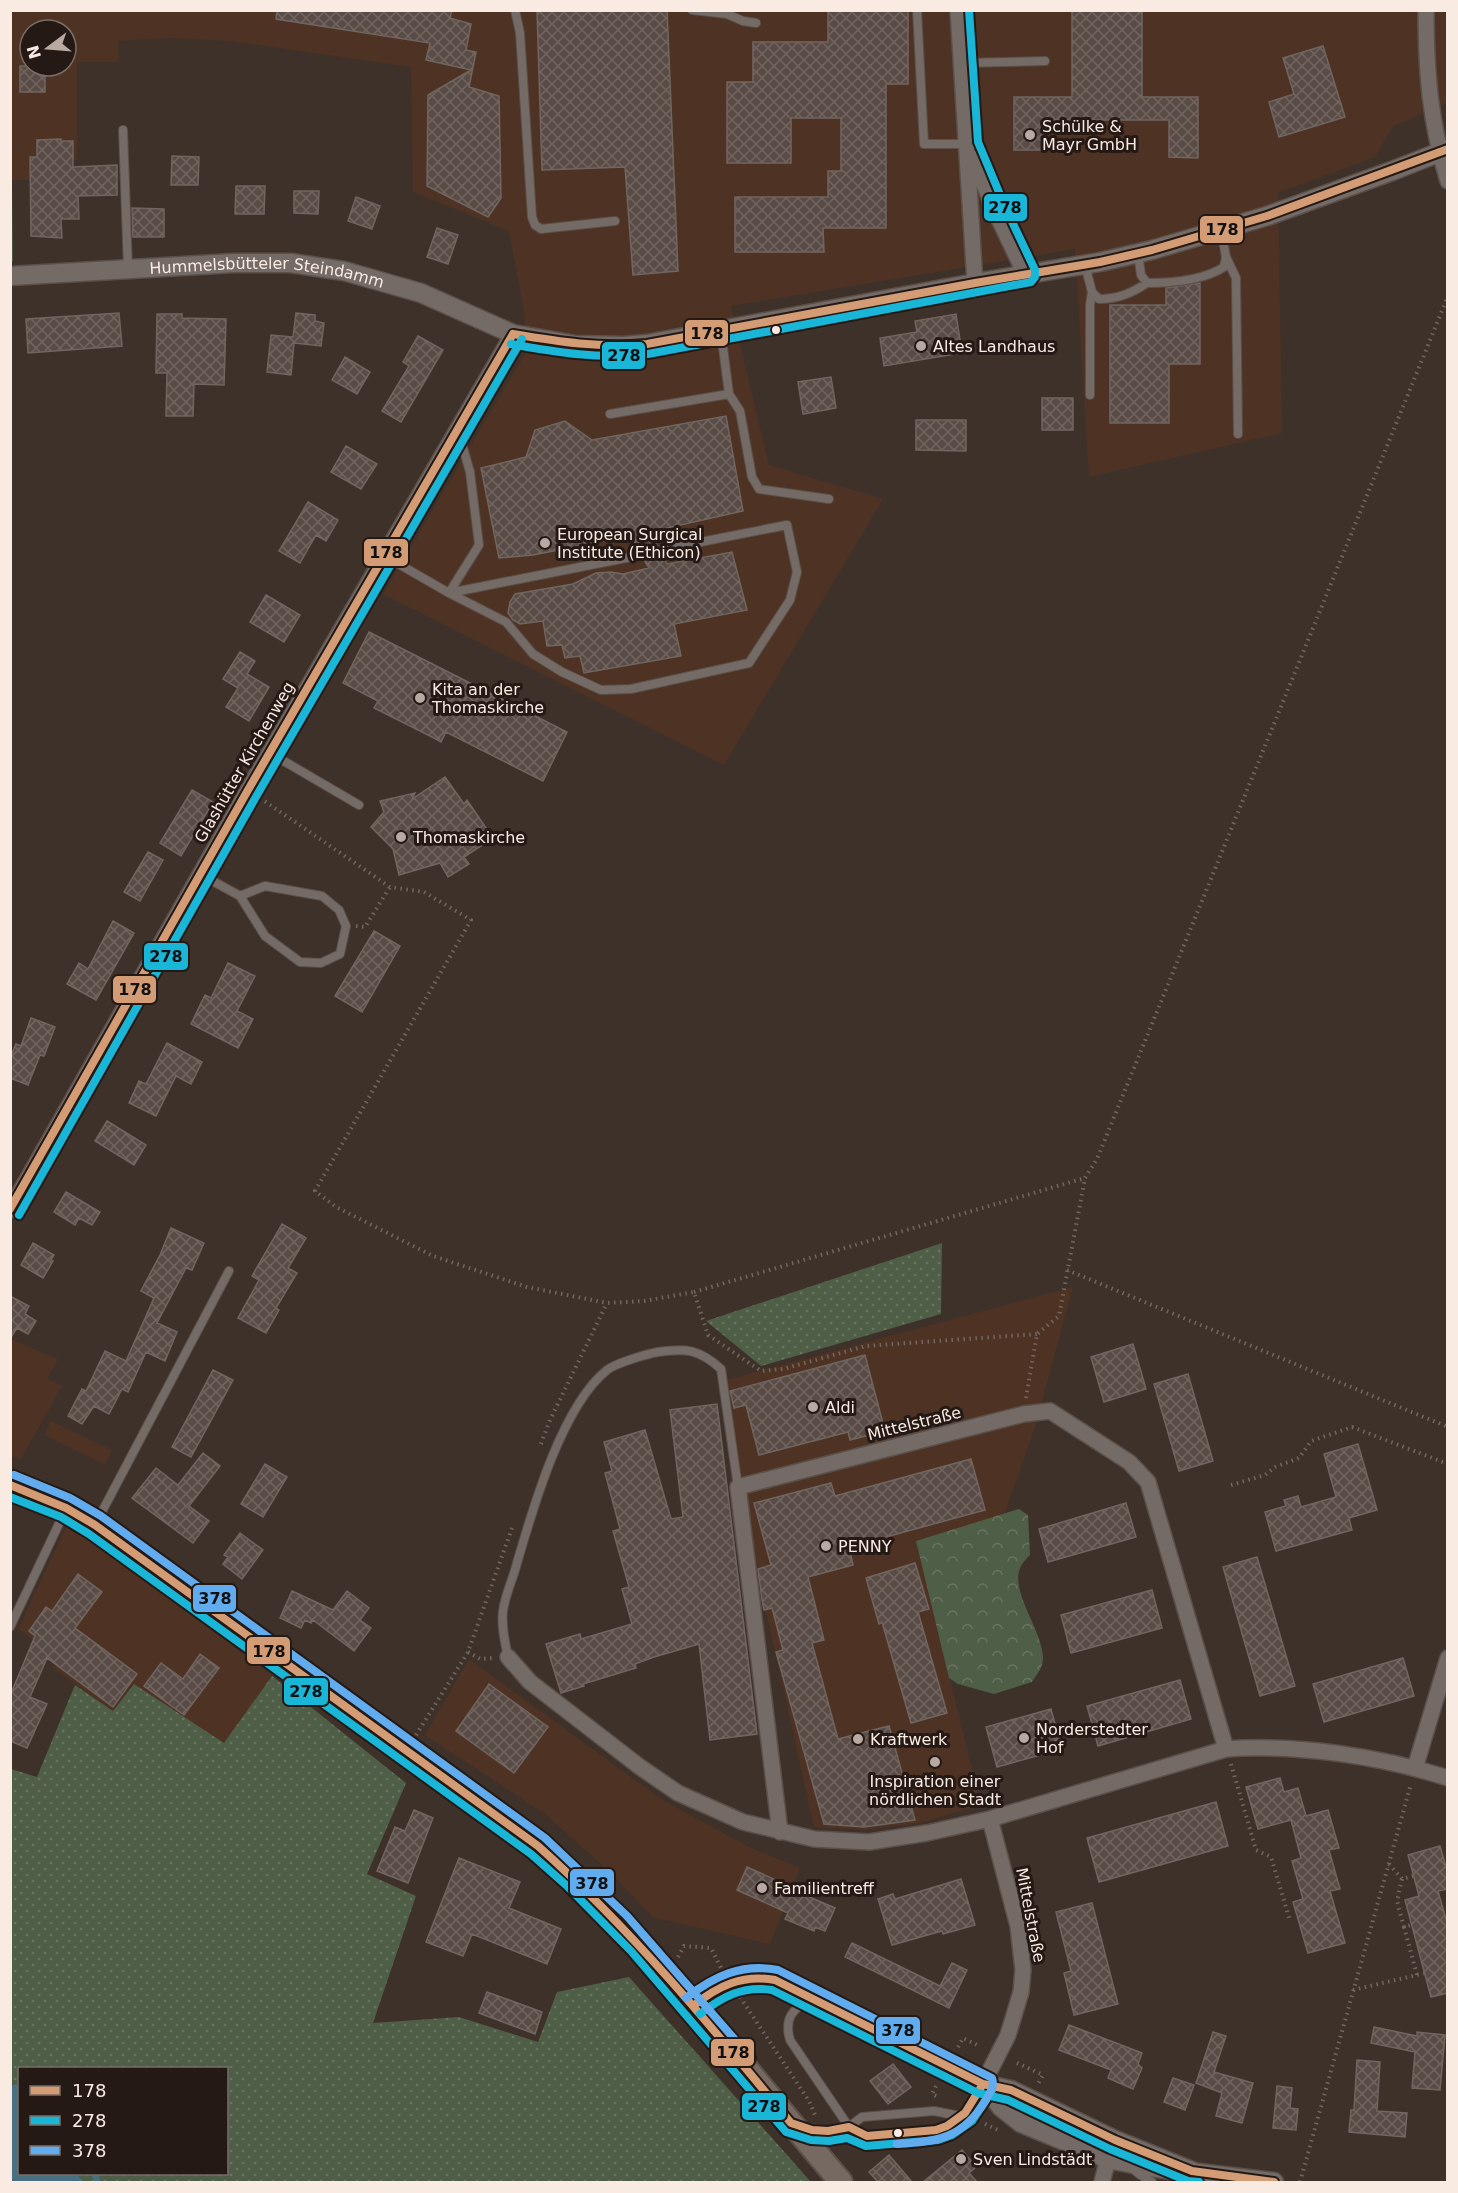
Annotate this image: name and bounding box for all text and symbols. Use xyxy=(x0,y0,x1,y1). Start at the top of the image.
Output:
north arrow xyxy=(18,18,78,78)
text: N xyxy=(23,43,45,61)
place label: Schülke & Mayr GmbH xyxy=(1042,117,1137,154)
marker: Schülke & Mayr GmbH xyxy=(1023,128,1037,142)
line badge: 278 xyxy=(983,193,1028,222)
text: 278 xyxy=(988,198,1022,217)
line badge: 178 xyxy=(1199,215,1244,244)
text: 178 xyxy=(1205,220,1239,239)
street label: Hummelsbütteler Steindamm xyxy=(149,254,386,292)
line badge: 178 xyxy=(684,319,729,347)
text: 178 xyxy=(690,324,724,343)
unlabelled marker xyxy=(770,324,782,336)
place label: Altes Landhaus xyxy=(933,337,1055,356)
marker: Altes Landhaus xyxy=(914,339,928,353)
line badge: 278 xyxy=(601,341,646,370)
text: 278 xyxy=(607,346,641,365)
place label: European Surgical Institute (Ethicon) xyxy=(557,525,703,562)
marker: European Surgical Institute (Ethicon) xyxy=(538,536,552,550)
line badge: 178 xyxy=(363,538,409,567)
text: 178 xyxy=(369,543,403,562)
street label: Glashütter Kirchenweg xyxy=(191,678,298,846)
place label: Kita an der Thomaskirche xyxy=(431,680,544,717)
marker: Kita an der Thomaskirche xyxy=(413,691,427,705)
place label: Thomaskirche xyxy=(412,828,525,847)
marker: Thomaskirche xyxy=(394,830,408,844)
line badge: 278 xyxy=(143,942,189,971)
text: 278 xyxy=(149,947,183,966)
line badge: 178 xyxy=(112,975,157,1004)
text: 178 xyxy=(118,980,152,999)
place label: Aldi xyxy=(825,1398,855,1417)
marker: Aldi xyxy=(806,1400,820,1414)
street label: Mittelstraße xyxy=(865,1403,963,1444)
place label: PENNY xyxy=(838,1537,892,1556)
marker: PENNY xyxy=(819,1539,833,1553)
line badge: 378 xyxy=(192,1584,237,1613)
text: 378 xyxy=(198,1589,232,1608)
line badge: 178 xyxy=(246,1636,291,1665)
text: 178 xyxy=(252,1642,286,1661)
line badge: 278 xyxy=(283,1677,329,1706)
text: 278 xyxy=(289,1682,323,1701)
place label: Norderstedter Hof xyxy=(1036,1720,1148,1757)
place label: Kraftwerk xyxy=(870,1730,948,1749)
marker: Norderstedter Hof xyxy=(1017,1731,1031,1745)
marker: Kraftwerk xyxy=(851,1732,865,1746)
marker: Inspiration einer nördlichen Stadt xyxy=(928,1755,942,1769)
place label: Inspiration einer nördlichen Stadt xyxy=(869,1772,1001,1809)
street label: Mittelstraße xyxy=(1012,1866,1049,1964)
line badge: 378 xyxy=(569,1868,615,1897)
text: 378 xyxy=(575,1874,609,1893)
place label: Familientreff xyxy=(774,1879,875,1898)
marker: Familientreff xyxy=(755,1881,769,1895)
line badge: 378 xyxy=(875,2016,921,2045)
text: 378 xyxy=(881,2021,915,2040)
line badge: 178 xyxy=(710,2038,755,2067)
text: 178 xyxy=(716,2043,750,2062)
legend xyxy=(18,2067,228,2175)
text: 178 xyxy=(72,2080,106,2101)
line badge: 278 xyxy=(741,2092,787,2121)
text: 278 xyxy=(747,2097,781,2116)
text: 278 xyxy=(72,2110,106,2131)
unlabelled marker xyxy=(892,2127,904,2139)
text: 378 xyxy=(72,2140,106,2161)
place label: Sven Lindstädt xyxy=(973,2150,1092,2169)
marker: Sven Lindstädt xyxy=(954,2152,968,2166)

